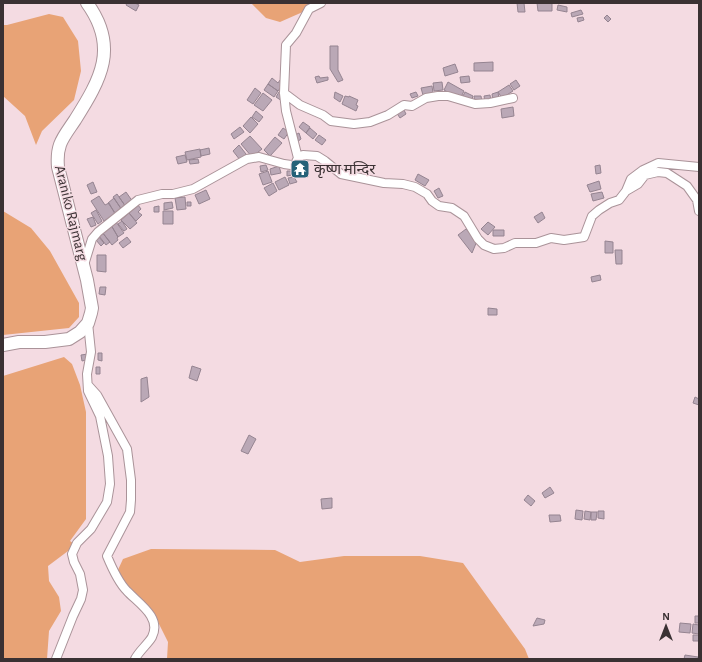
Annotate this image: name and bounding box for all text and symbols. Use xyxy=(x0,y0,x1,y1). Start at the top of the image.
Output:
temple icon: कृष्ण मन्दिर xyxy=(289,158,311,180)
place label: कृष्ण मन्दिर xyxy=(314,161,376,179)
street label: Araniko Rajmarg xyxy=(52,164,90,263)
north arrow xyxy=(646,606,686,646)
text: N xyxy=(662,611,670,622)

